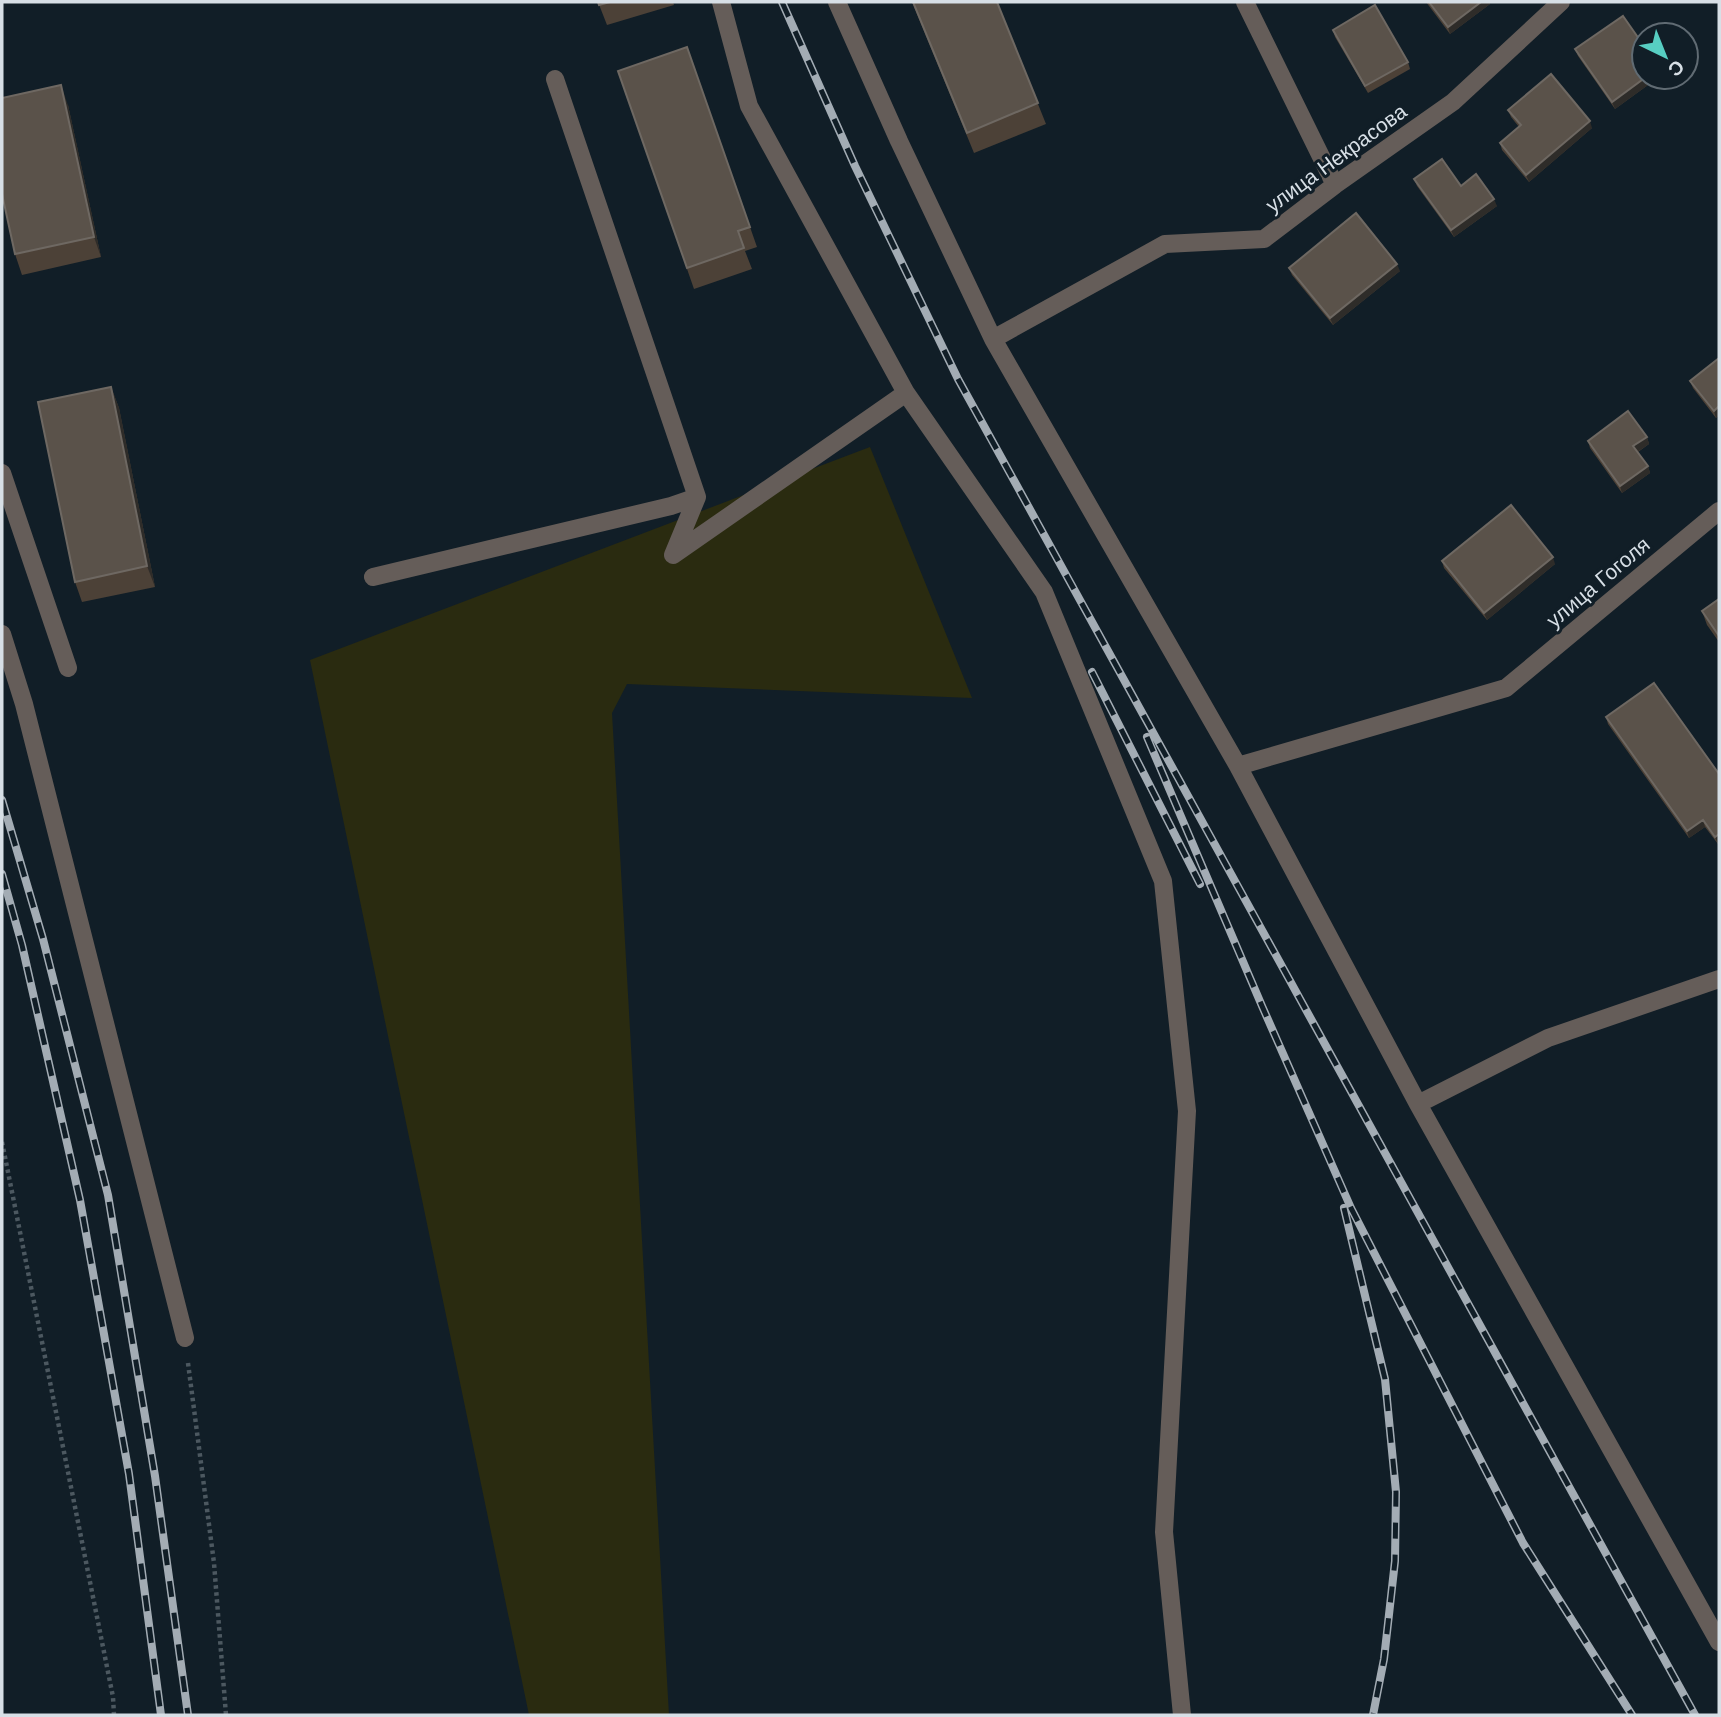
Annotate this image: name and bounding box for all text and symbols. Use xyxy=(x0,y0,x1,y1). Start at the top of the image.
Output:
north arrow xyxy=(1630,21,1700,91)
text: С xyxy=(1664,56,1688,81)
street label: улица Некрасова xyxy=(1261,99,1411,217)
street label: улица Гоголя xyxy=(1542,532,1654,632)

